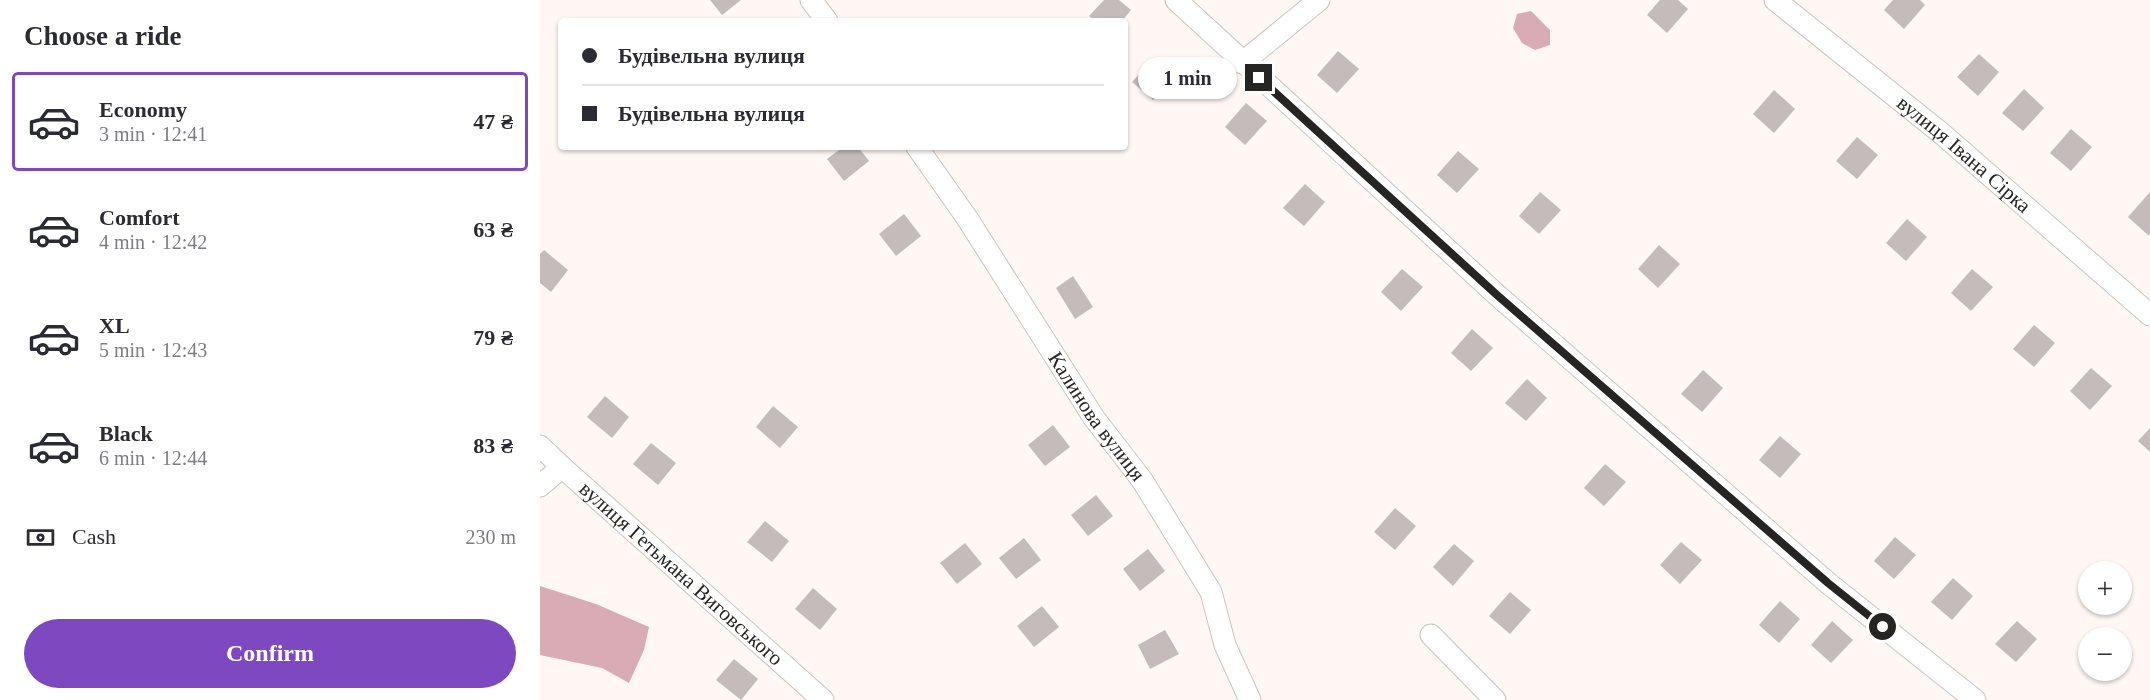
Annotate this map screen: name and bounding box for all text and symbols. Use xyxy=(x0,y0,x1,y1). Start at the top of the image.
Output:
text: Choose a ride xyxy=(24,21,182,51)
text: Будівельна вулиця xyxy=(618,43,805,68)
callout: 1 min xyxy=(1139,57,1238,99)
route end xyxy=(1245,64,1272,91)
text: 1 min xyxy=(1163,67,1212,89)
street label: вулиця Івана Сірка xyxy=(1892,91,2036,218)
icon: car xyxy=(27,95,81,149)
text: Economy xyxy=(99,97,187,122)
text: Будівельна вулиця xyxy=(618,101,805,126)
text: 47 ₴ xyxy=(473,109,513,134)
text: 3 min · 12:41 xyxy=(99,123,207,145)
icon: car xyxy=(27,203,81,257)
text: Comfort xyxy=(99,205,180,230)
text: 63 ₴ xyxy=(473,217,513,242)
text: 4 min · 12:42 xyxy=(99,231,207,253)
icon: car xyxy=(27,311,81,365)
text: XL xyxy=(99,313,130,338)
text: 79 ₴ xyxy=(473,325,513,350)
text: 5 min · 12:43 xyxy=(99,339,207,361)
street label: Калинова вулиця xyxy=(1043,347,1150,486)
icon: car xyxy=(27,419,81,473)
text: Black xyxy=(99,421,153,446)
text: 83 ₴ xyxy=(473,433,513,458)
text: 6 min · 12:44 xyxy=(99,447,207,469)
street label: вулиця Гетьмана Виговського xyxy=(575,477,788,671)
icon: cash xyxy=(24,521,57,554)
text: Cash xyxy=(72,524,116,549)
text: 230 m xyxy=(465,526,516,548)
map controls xyxy=(2078,561,2132,681)
button: + xyxy=(2078,561,2132,615)
route start xyxy=(1869,613,1896,640)
button: Confirm xyxy=(24,619,516,688)
button: − xyxy=(2078,627,2132,681)

